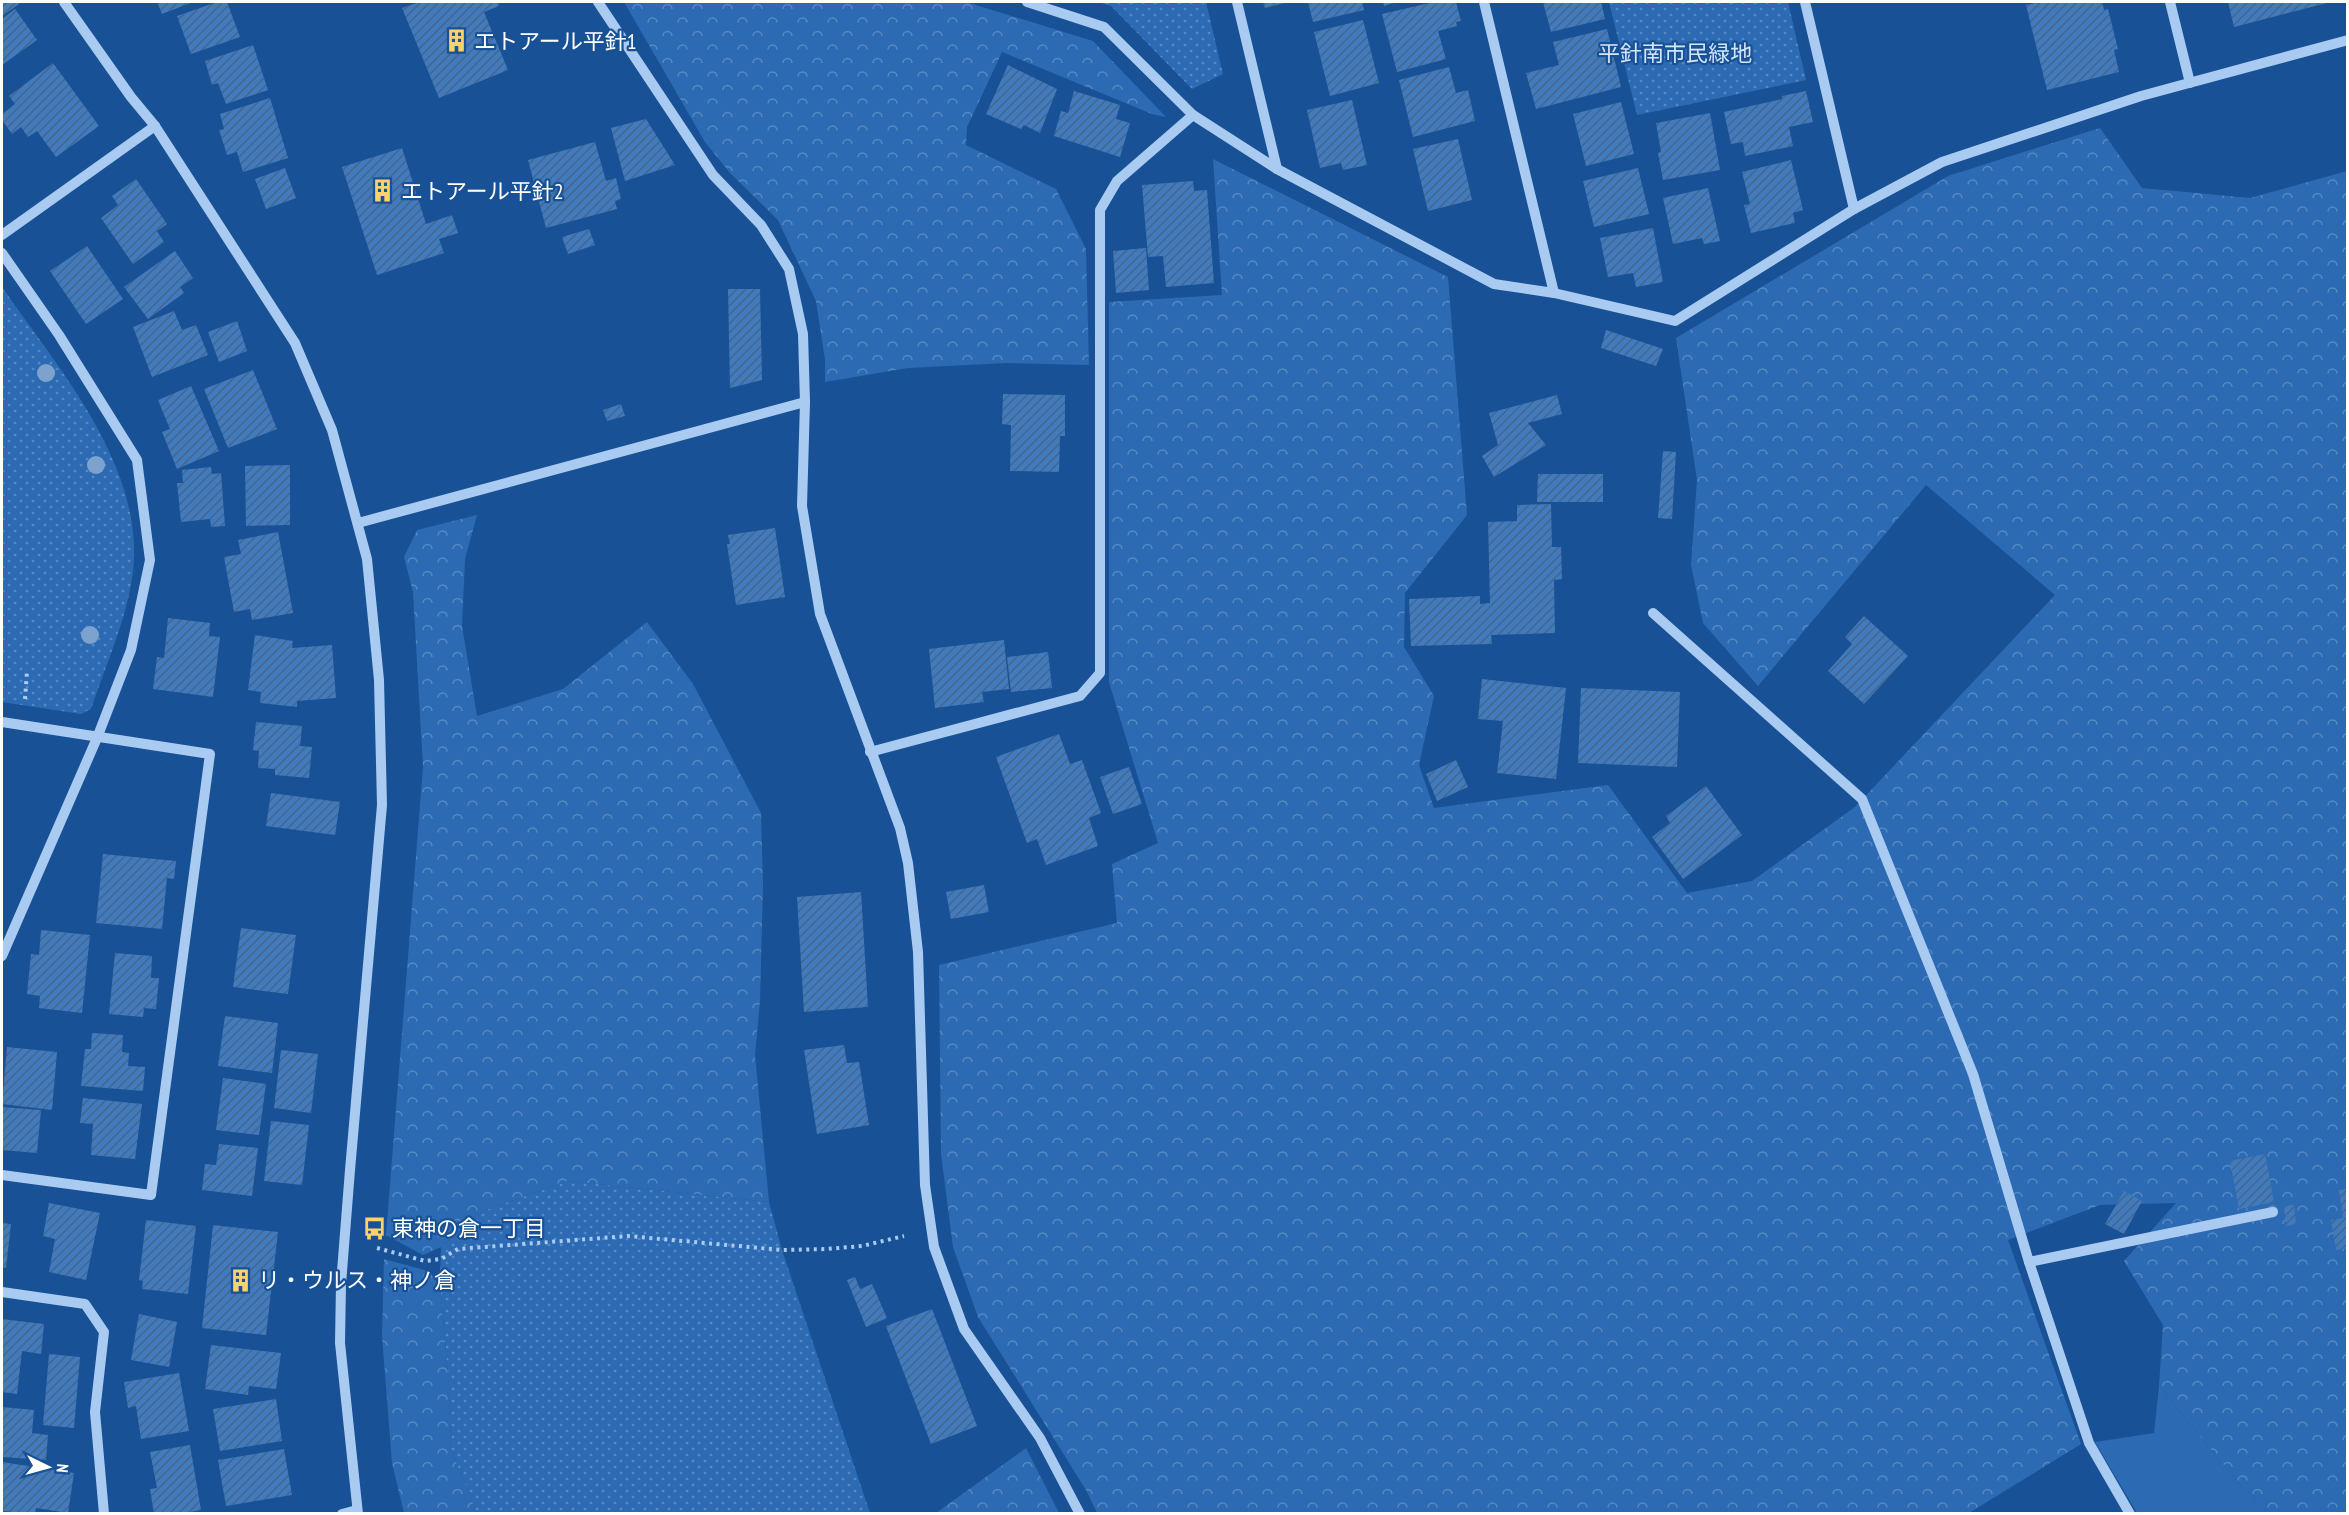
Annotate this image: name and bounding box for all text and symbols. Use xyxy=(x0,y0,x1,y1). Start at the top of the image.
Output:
place label: エトアール平針1 xyxy=(474,27,637,55)
building icon: エトアール平針1 xyxy=(443,28,469,54)
park label: 平針南市民緑地 xyxy=(1598,39,1752,67)
place label: エトアール平針2 xyxy=(401,177,564,205)
building icon: エトアール平針2 xyxy=(370,178,396,204)
place label: 東神の倉一丁目 xyxy=(392,1214,546,1242)
bus stop icon: 東神の倉一丁目 xyxy=(361,1215,387,1241)
place label: リ・ウルス・神ノ倉 xyxy=(258,1266,456,1294)
building icon: リ・ウルス・神ノ倉 xyxy=(227,1267,253,1293)
north arrow xyxy=(18,1437,78,1497)
text: N xyxy=(53,1463,73,1473)

